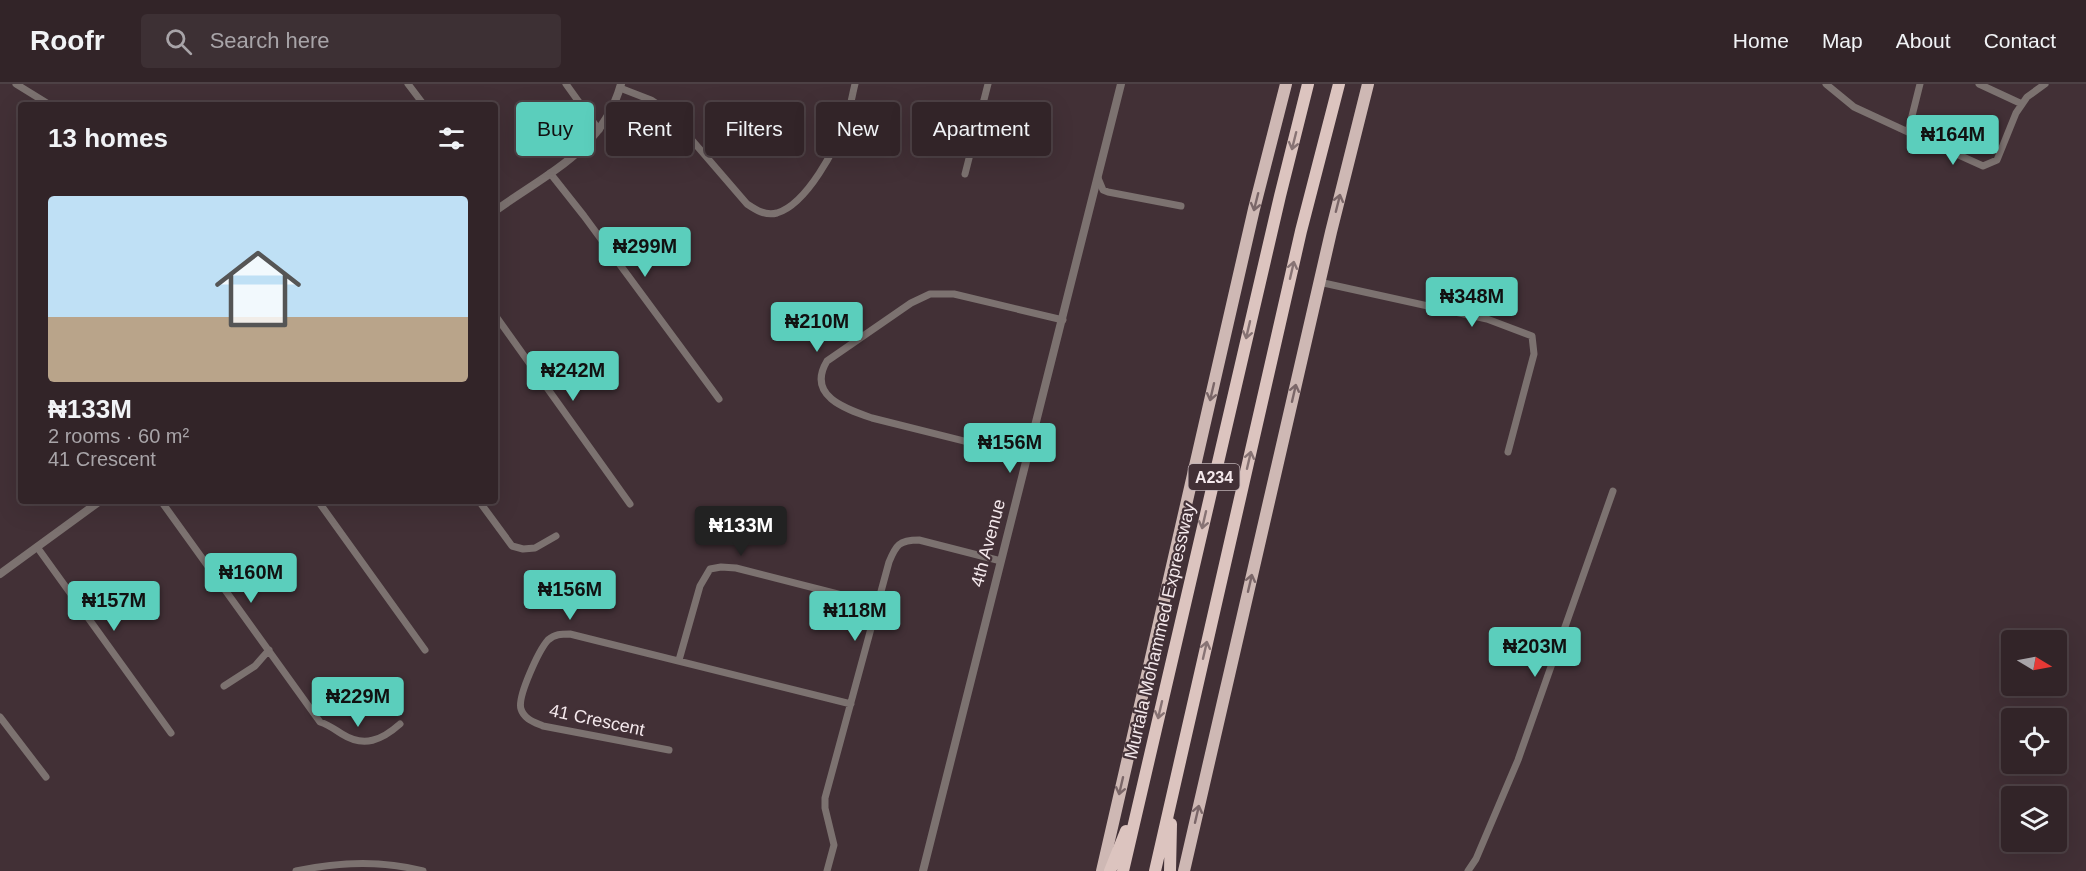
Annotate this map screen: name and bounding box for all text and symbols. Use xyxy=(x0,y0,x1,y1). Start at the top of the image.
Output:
search box xyxy=(141,14,561,68)
text: Roofr xyxy=(30,25,105,56)
icon: search xyxy=(162,25,195,58)
text: Search here xyxy=(210,28,330,53)
text: Home xyxy=(1733,29,1789,52)
text: Map xyxy=(1822,29,1863,52)
text: About xyxy=(1896,29,1951,52)
text: Contact xyxy=(1984,29,2056,52)
chip: Buy xyxy=(516,102,594,156)
chip: Rent xyxy=(606,102,693,156)
chip: Filters xyxy=(705,102,804,156)
chip: New xyxy=(816,102,900,156)
chip: Apartment xyxy=(912,102,1051,156)
pin: ₦164M xyxy=(1911,115,1995,166)
icon: filters xyxy=(435,122,468,155)
text: 13 homes xyxy=(48,123,168,153)
text: ₦164M xyxy=(1921,123,1985,145)
one-way arrow xyxy=(1287,131,1299,150)
one-way arrow xyxy=(1250,192,1262,211)
one-way arrow xyxy=(1333,194,1345,213)
pin: ₦299M xyxy=(603,227,687,278)
icon: home xyxy=(204,235,312,343)
text: ₦299M xyxy=(613,235,677,257)
one-way arrow xyxy=(1287,261,1298,280)
pin: ₦348M xyxy=(1430,277,1514,328)
text: ₦348M xyxy=(1440,285,1504,307)
pin: ₦210M xyxy=(775,302,859,353)
text: ₦210M xyxy=(785,310,849,332)
one-way arrow xyxy=(1242,321,1254,340)
pin: ₦242M xyxy=(531,351,615,402)
text: ₦242M xyxy=(541,359,605,381)
one-way arrow xyxy=(1206,382,1218,401)
one-way arrow xyxy=(1289,384,1300,403)
text: ₦133M xyxy=(48,394,132,424)
pin: ₦156M xyxy=(968,423,1052,474)
text: 2 rooms · 60 m² xyxy=(48,425,189,447)
text: ₦156M xyxy=(978,431,1042,453)
text: 41 Crescent xyxy=(48,448,156,470)
one-way arrow xyxy=(1243,451,1255,470)
road number: A234 xyxy=(1188,464,1240,490)
street label: 4th Avenue xyxy=(967,497,1009,589)
street label: Murtala Mohammed Expressway xyxy=(1121,501,1199,761)
pin: ₦133M xyxy=(699,506,783,557)
one-way arrow xyxy=(1198,510,1209,529)
text: ₦133M xyxy=(709,514,773,536)
pin: ₦160M xyxy=(209,553,293,604)
text: ₦160M xyxy=(219,561,283,583)
pin: ₦156M xyxy=(528,570,612,621)
one-way arrow xyxy=(1245,574,1257,593)
text: ₦156M xyxy=(538,578,602,600)
pin: ₦157M xyxy=(72,581,156,632)
text: ₦157M xyxy=(82,589,146,611)
pin: ₦118M xyxy=(813,591,897,642)
text: ₦118M xyxy=(823,599,887,621)
pin: ₦203M xyxy=(1493,627,1577,678)
north arrow xyxy=(2001,630,2067,696)
map controls xyxy=(2001,630,2067,852)
text: ₦203M xyxy=(1503,635,1567,657)
one-way arrow xyxy=(1200,641,1211,660)
pin: ₦229M xyxy=(316,677,400,728)
text: ₦229M xyxy=(326,685,390,707)
street label: 41 Crescent xyxy=(547,700,647,740)
one-way arrow xyxy=(1154,700,1165,719)
button: locate xyxy=(2001,708,2067,774)
one-way arrow xyxy=(1115,777,1127,796)
button: layers xyxy=(2001,786,2067,852)
one-way arrow xyxy=(1192,805,1204,824)

